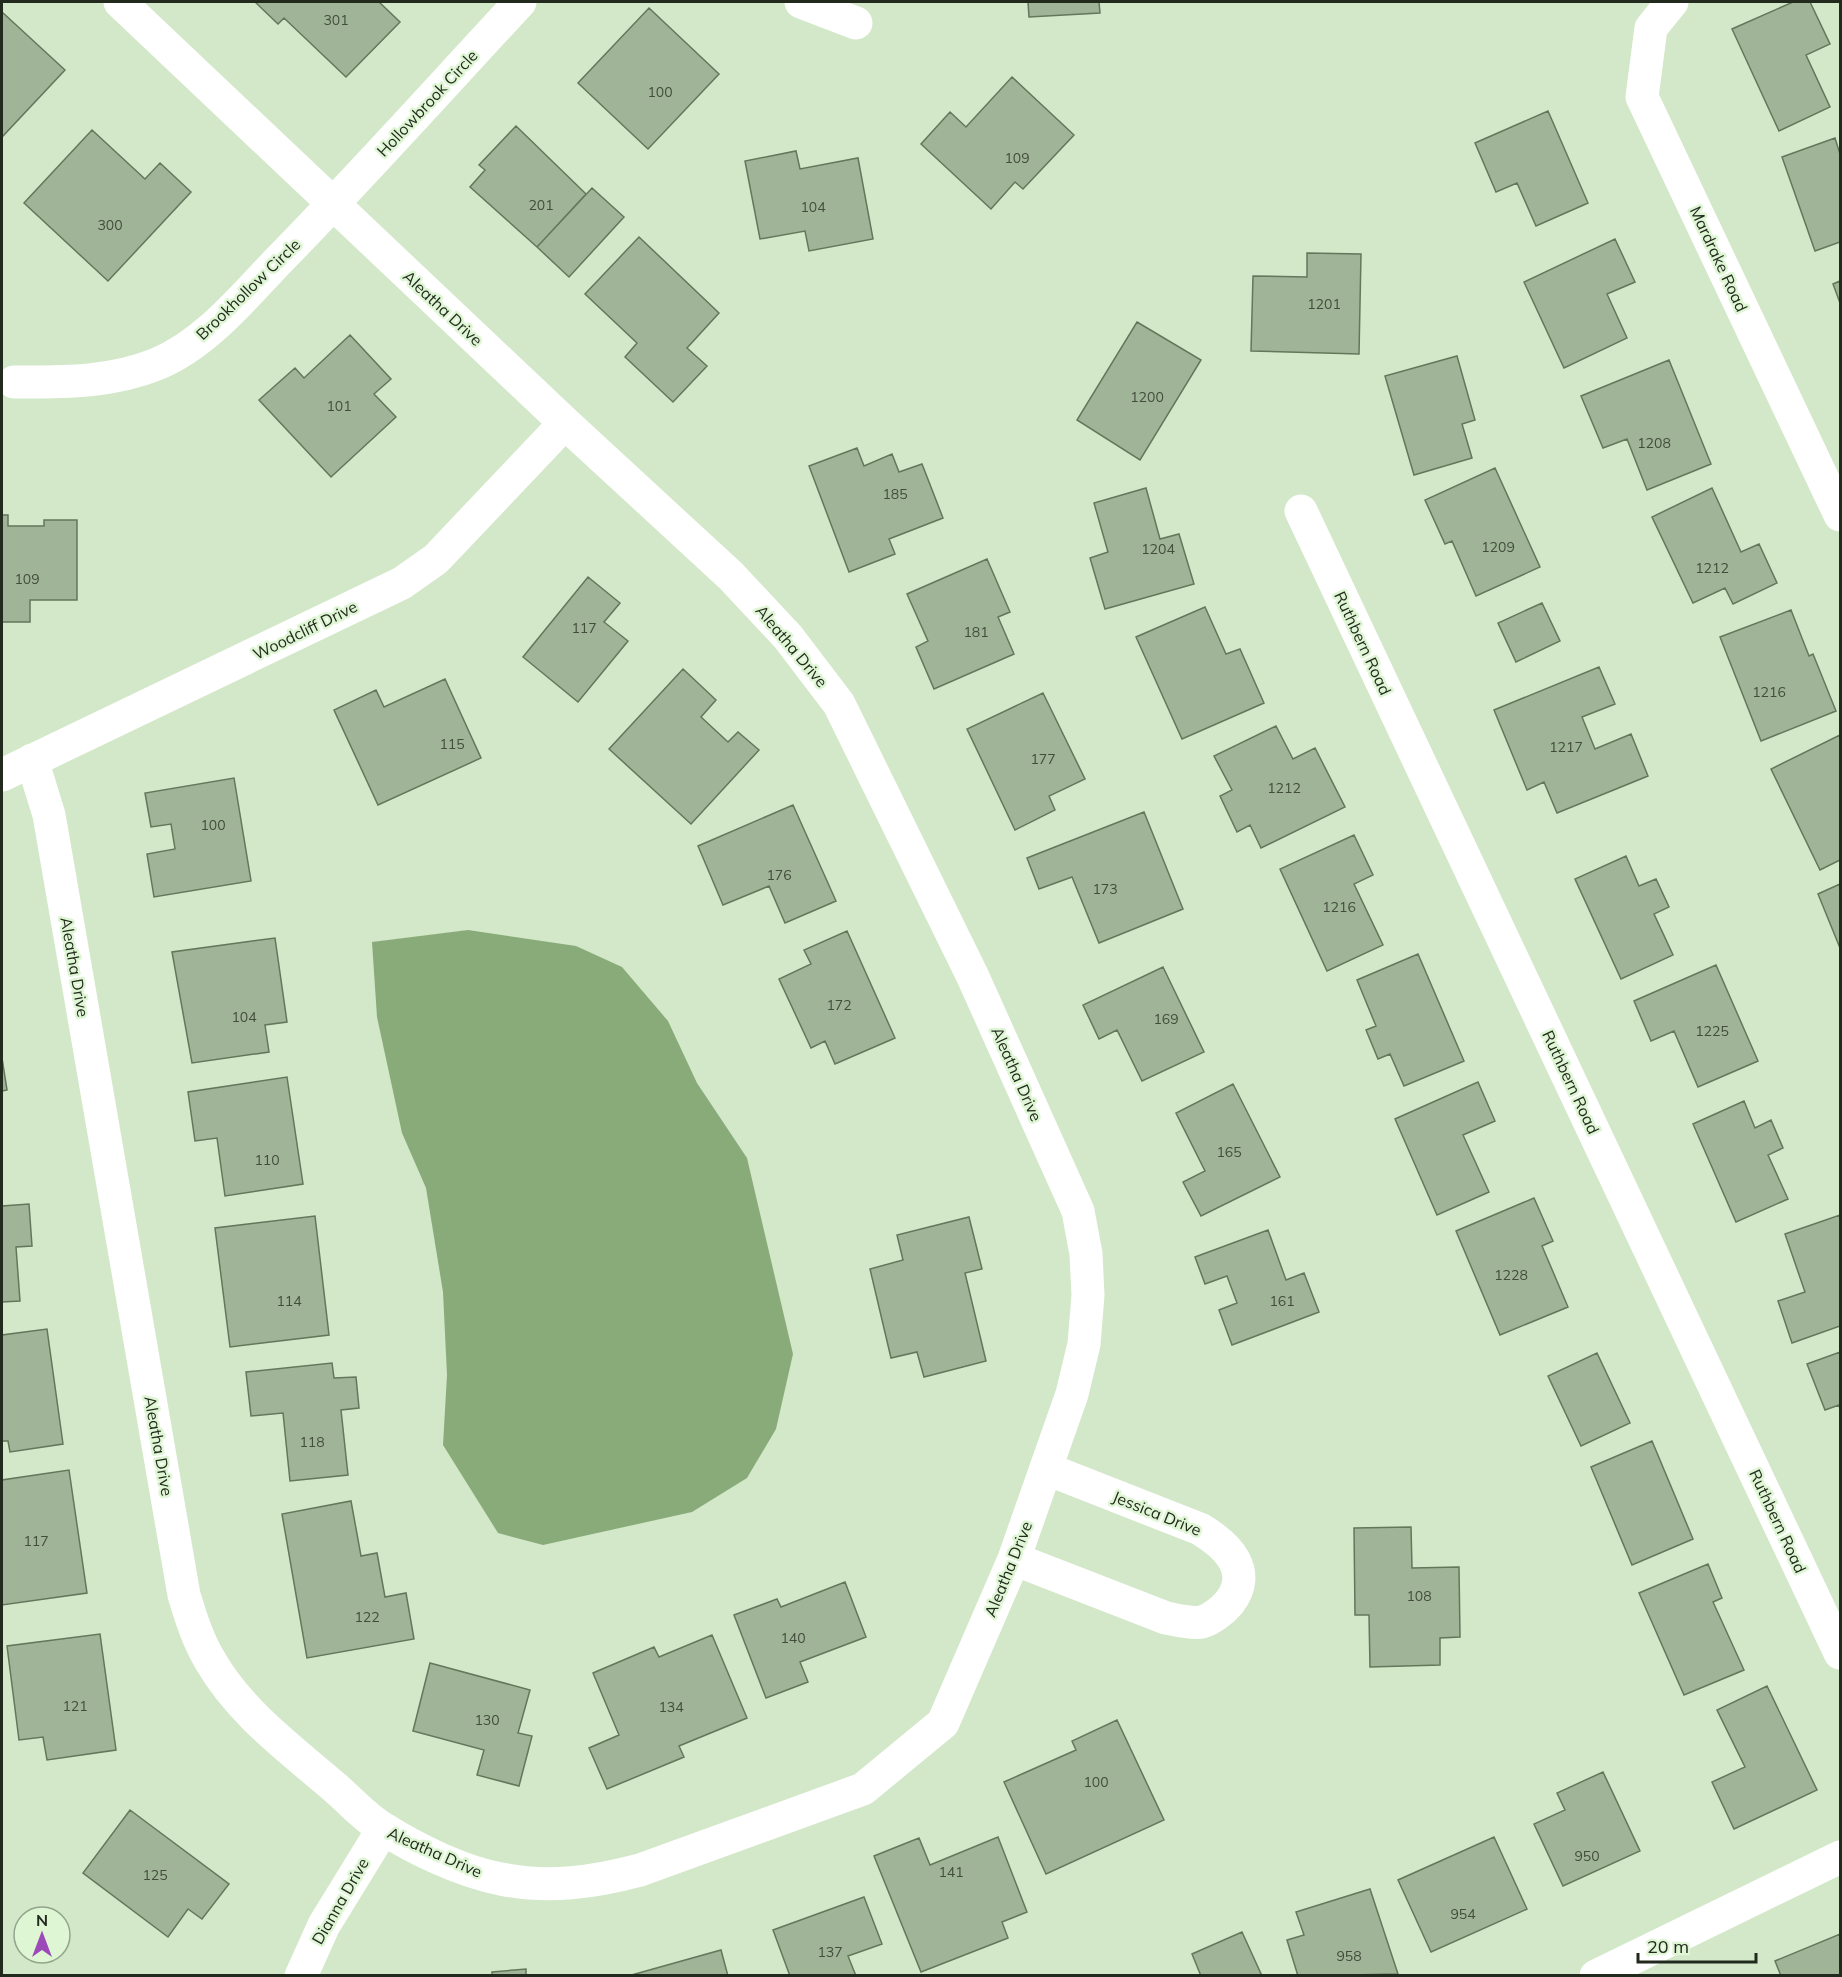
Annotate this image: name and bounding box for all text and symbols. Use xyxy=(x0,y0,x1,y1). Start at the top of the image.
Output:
house number: 301 xyxy=(323,11,349,29)
street label: Hollowbrook Circle xyxy=(372,45,482,161)
house number: 100 xyxy=(647,83,673,101)
house number: 109 xyxy=(1004,149,1030,167)
house number: 201 xyxy=(528,196,554,214)
house number: 104 xyxy=(800,198,826,216)
street label: Mardrake Road xyxy=(1686,203,1752,315)
house number: 300 xyxy=(97,216,123,234)
street label: Brookhollow Circle xyxy=(192,234,304,344)
street label: Aleatha Drive xyxy=(399,266,487,350)
house number: 1201 xyxy=(1307,295,1341,313)
house number: 1200 xyxy=(1130,388,1164,406)
house number: 101 xyxy=(326,397,352,415)
house number: 1208 xyxy=(1637,434,1671,452)
house number: 185 xyxy=(882,485,908,503)
house number: 1209 xyxy=(1481,538,1515,556)
house number: 1204 xyxy=(1141,540,1175,558)
house number: 1212 xyxy=(1695,559,1729,577)
house number: 109 xyxy=(14,570,40,588)
street label: Ruthbern Road xyxy=(1330,588,1396,698)
street label: Woodcliff Drive xyxy=(250,596,360,664)
street label: Aleatha Drive xyxy=(752,601,832,691)
house number: 117 xyxy=(571,619,597,637)
house number: 181 xyxy=(963,623,989,641)
house number: 1216 xyxy=(1752,683,1786,701)
house number: 115 xyxy=(439,735,465,753)
house number: 1217 xyxy=(1549,738,1583,756)
house number: 177 xyxy=(1030,750,1056,768)
house number: 1212 xyxy=(1267,779,1301,797)
house number: 100 xyxy=(200,816,226,834)
house number: 176 xyxy=(766,866,792,884)
house number: 173 xyxy=(1092,880,1118,898)
house number: 1216 xyxy=(1322,898,1356,916)
street label: Aleatha Drive xyxy=(56,915,94,1019)
house number: 172 xyxy=(826,996,852,1014)
house number: 104 xyxy=(231,1008,257,1026)
house number: 169 xyxy=(1153,1010,1179,1028)
house number: 1225 xyxy=(1695,1022,1729,1040)
street label: Aleatha Drive xyxy=(987,1024,1047,1124)
street label: Ruthbern Road xyxy=(1538,1027,1604,1137)
house number: 165 xyxy=(1216,1143,1242,1161)
house number: 110 xyxy=(254,1151,280,1169)
house number: 1228 xyxy=(1494,1266,1528,1284)
house number: 114 xyxy=(276,1292,302,1310)
house number: 161 xyxy=(1269,1292,1295,1310)
street label: Aleatha Drive xyxy=(140,1394,178,1498)
house number: 118 xyxy=(299,1433,325,1451)
street label: Ruthbern Road xyxy=(1745,1466,1811,1576)
street label: Jessica Drive xyxy=(1110,1486,1204,1540)
street label: Aleatha Drive xyxy=(980,1518,1036,1620)
house number: 117 xyxy=(23,1532,49,1550)
house number: 108 xyxy=(1406,1587,1432,1605)
house number: 122 xyxy=(354,1608,380,1626)
house number: 140 xyxy=(780,1629,806,1647)
house number: 121 xyxy=(62,1697,88,1715)
house number: 134 xyxy=(658,1698,684,1716)
house number: 130 xyxy=(474,1711,500,1729)
house number: 100 xyxy=(1083,1773,1109,1791)
street label: Aleatha Drive xyxy=(385,1822,485,1882)
house number: 950 xyxy=(1574,1847,1600,1865)
street label: Dianna Drive xyxy=(307,1854,373,1948)
house number: 141 xyxy=(938,1863,964,1881)
house number: 125 xyxy=(142,1866,168,1884)
north arrow xyxy=(12,1905,72,1965)
house number: 954 xyxy=(1450,1905,1476,1923)
text: N xyxy=(36,1910,48,1930)
scale bar xyxy=(1638,1926,1756,1964)
text: 20 m xyxy=(1647,1935,1689,1958)
house number: 137 xyxy=(817,1943,843,1961)
house number: 958 xyxy=(1336,1947,1362,1965)

